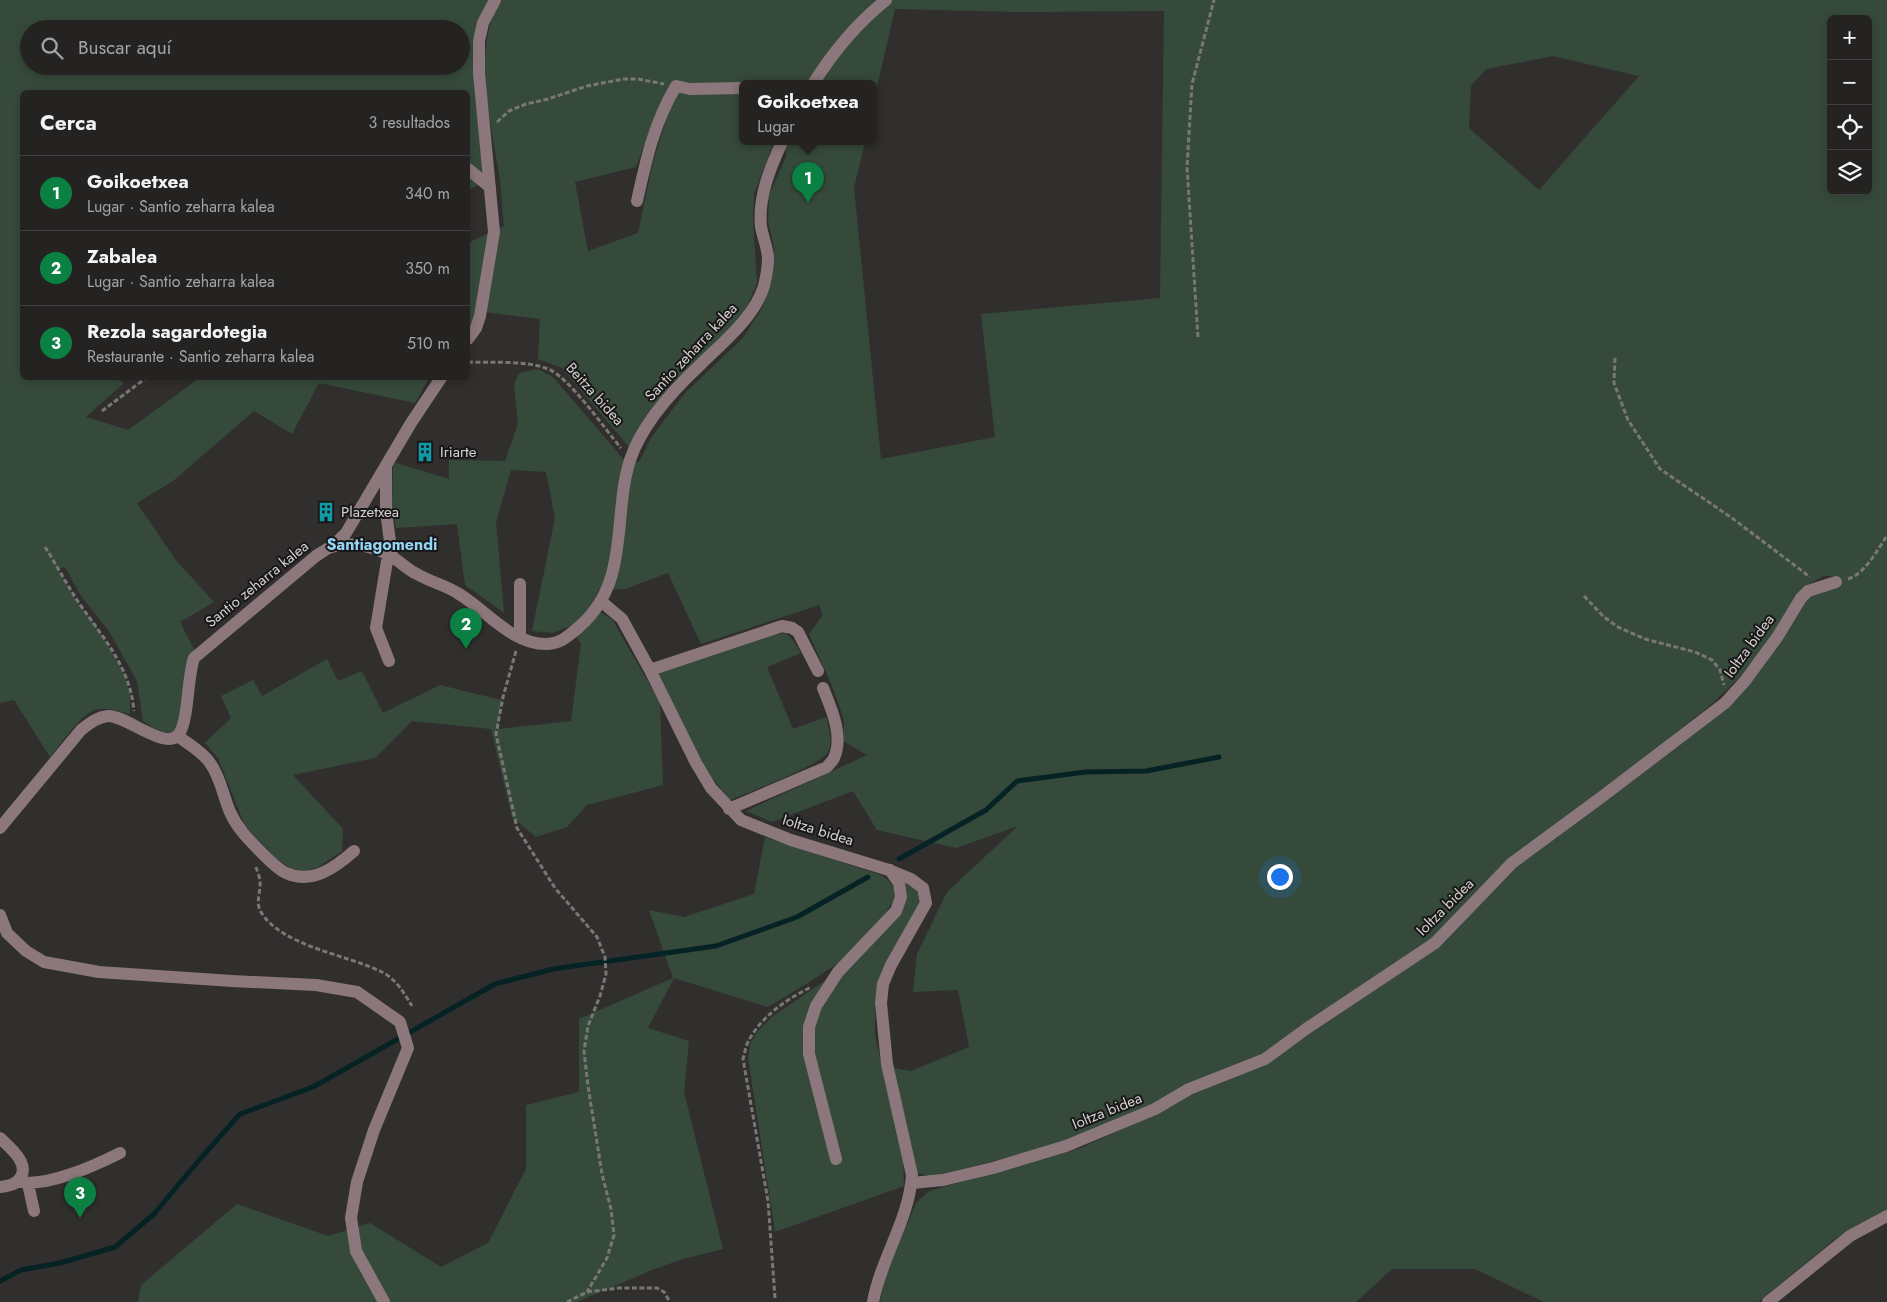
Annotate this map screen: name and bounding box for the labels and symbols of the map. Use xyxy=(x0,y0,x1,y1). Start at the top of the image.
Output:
pin: 1 xyxy=(792,162,824,203)
street label: Santio zeharra kalea xyxy=(640,298,742,406)
street label: Beitza bidea xyxy=(561,358,629,430)
building icon: Iriarte xyxy=(414,441,436,463)
place label: Iriarte xyxy=(440,441,477,463)
building icon: Plazetxea xyxy=(315,501,337,523)
place label: Plazetxea xyxy=(341,501,399,523)
district label: Santiagomendi xyxy=(327,533,437,556)
street label: Santio zeharra kalea xyxy=(201,535,313,633)
pin: 2 xyxy=(450,608,482,649)
street label: Ioltza bidea xyxy=(1719,610,1779,682)
street label: Ioltza bidea xyxy=(780,809,856,851)
your location xyxy=(1267,864,1293,890)
street label: Ioltza bidea xyxy=(1411,873,1479,941)
street label: Ioltza bidea xyxy=(1069,1087,1145,1135)
pin: 3 xyxy=(64,1177,96,1218)

